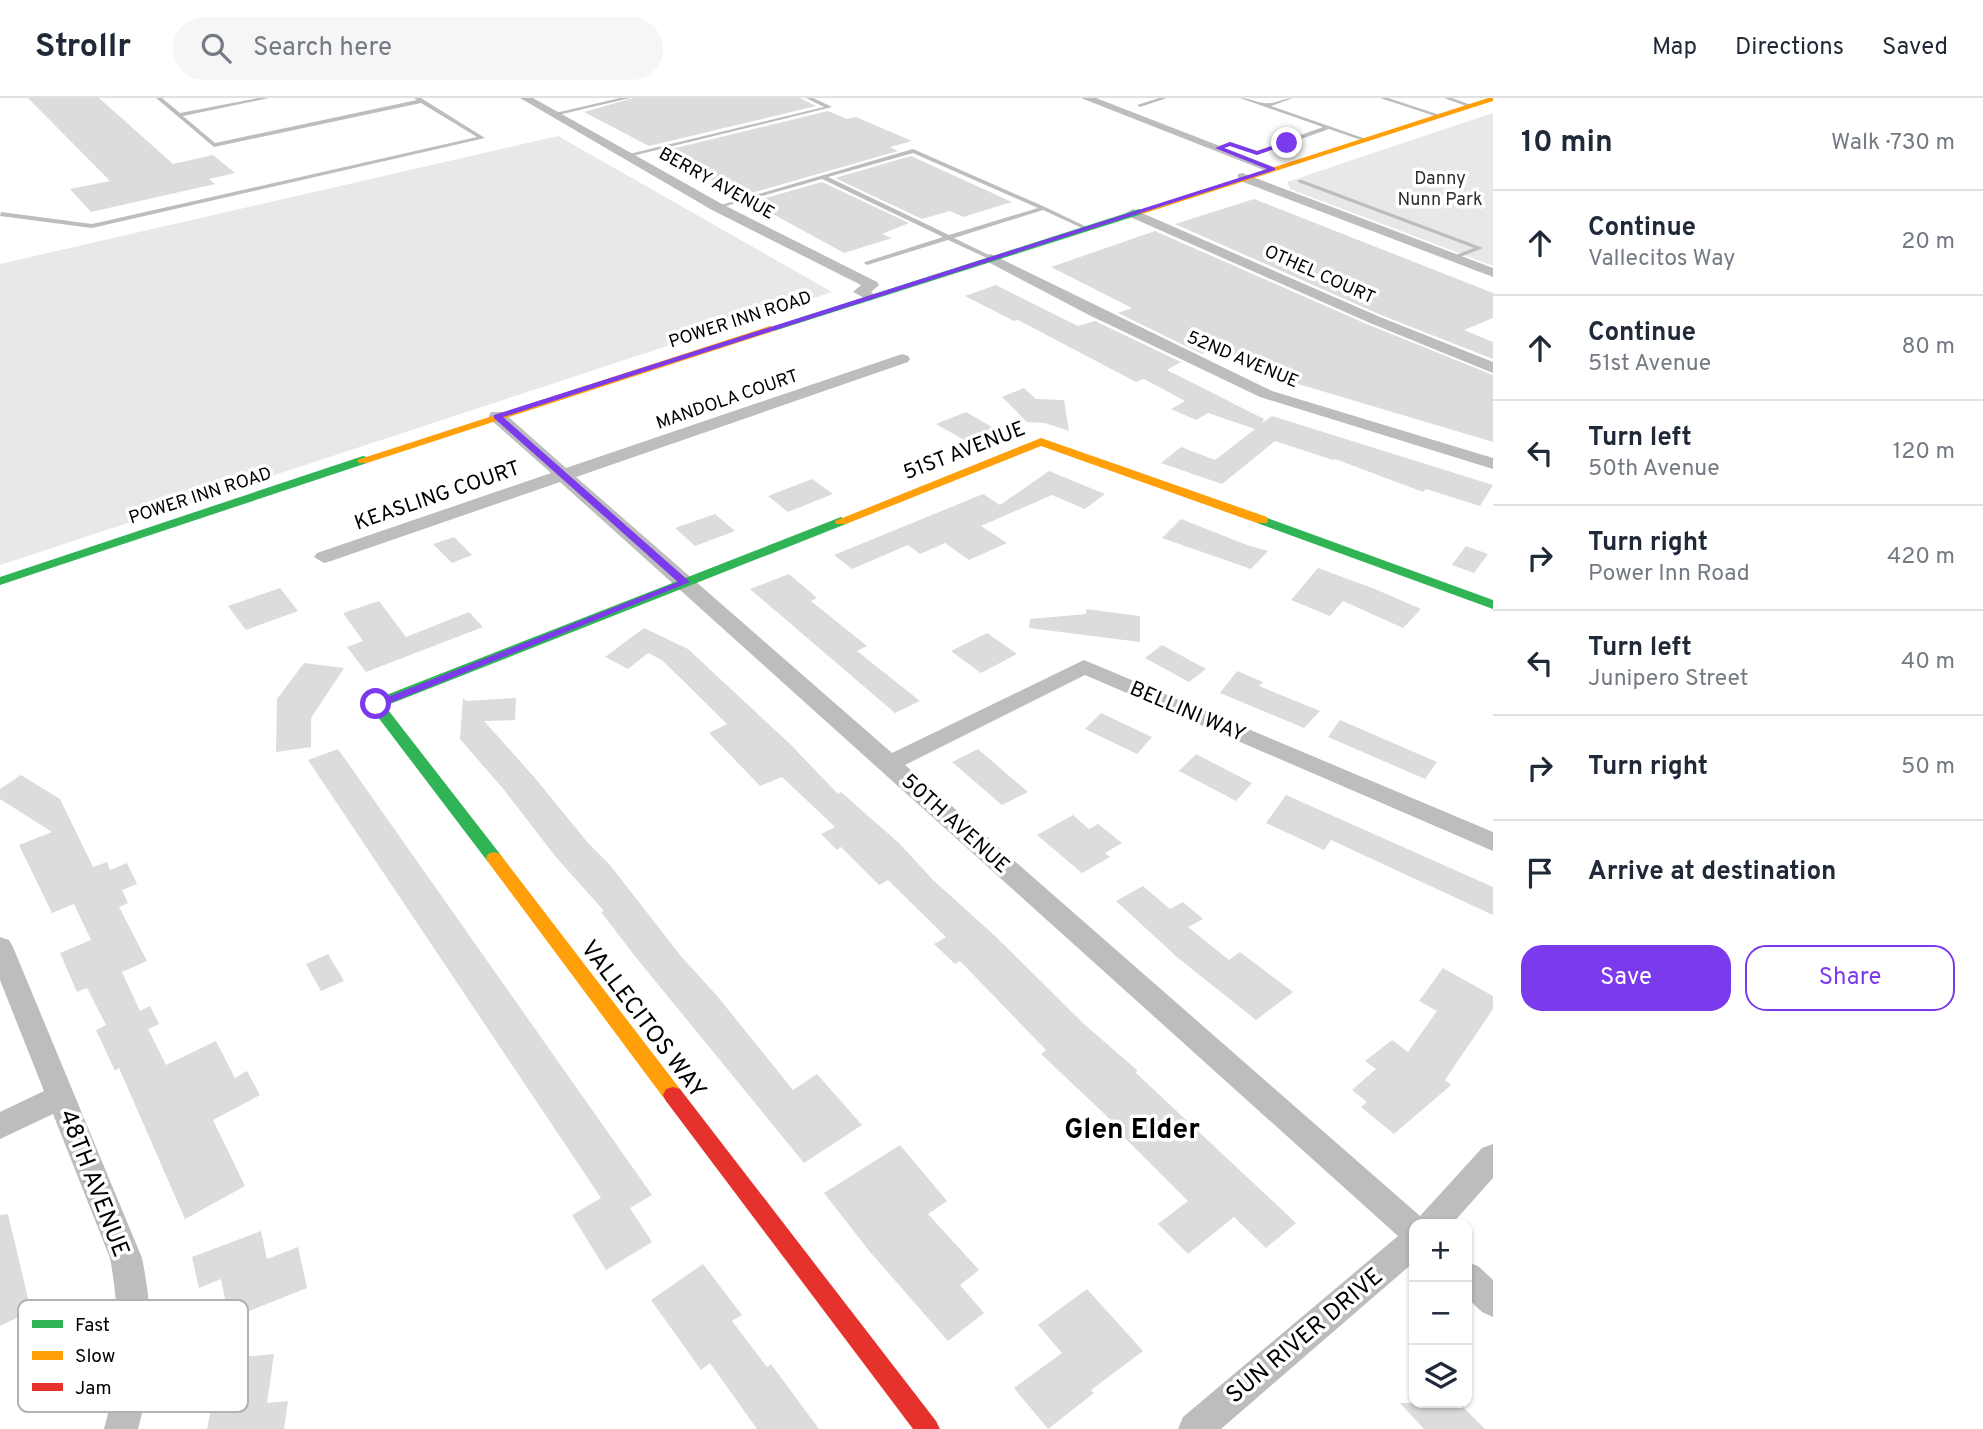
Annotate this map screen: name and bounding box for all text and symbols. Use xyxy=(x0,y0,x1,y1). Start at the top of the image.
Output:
search box xyxy=(173,17,663,80)
text: Strollr xyxy=(35,27,131,69)
icon: search xyxy=(197,29,235,67)
text: Search here xyxy=(253,32,392,65)
text: Map xyxy=(1652,33,1697,63)
text: Directions xyxy=(1735,33,1844,63)
text: Saved xyxy=(1882,33,1948,63)
text: 10 min xyxy=(1521,125,1613,162)
route end xyxy=(1271,127,1302,158)
text: Walk · 730 m xyxy=(1831,129,1955,158)
street label: BERRY AVENUE xyxy=(654,143,778,226)
park label: Danny Nunn Park xyxy=(1398,168,1482,212)
text: Continue xyxy=(1588,212,1696,245)
icon: ahead xyxy=(1521,224,1559,262)
text: 20 m xyxy=(1901,228,1955,257)
street label: OTHEL COURT xyxy=(1260,241,1378,310)
text: Vallecitos Way xyxy=(1588,245,1735,274)
street label: POWER INN ROAD xyxy=(666,286,815,354)
text: Continue xyxy=(1588,317,1696,350)
street label: 52ND AVENUE xyxy=(1183,327,1302,394)
icon: ahead xyxy=(1521,329,1559,367)
text: 80 m xyxy=(1902,333,1955,362)
text: 51st Avenue xyxy=(1588,350,1711,379)
street label: MANDOLA COURT xyxy=(653,365,802,436)
street label: 51ST AVENUE xyxy=(900,416,1029,487)
text: Turn left xyxy=(1588,422,1692,455)
icon: left xyxy=(1521,434,1559,472)
text: 120 m xyxy=(1893,438,1955,467)
street label: KEASLING COURT xyxy=(351,455,524,537)
text: 50th Avenue xyxy=(1588,455,1720,484)
street label: POWER INN ROAD xyxy=(126,462,275,530)
text: Turn right xyxy=(1588,527,1708,560)
icon: right xyxy=(1521,539,1559,577)
text: 420 m xyxy=(1887,543,1955,572)
text: Power Inn Road xyxy=(1588,560,1750,589)
text: Turn left xyxy=(1588,632,1692,665)
icon: left xyxy=(1521,644,1559,682)
text: 40 m xyxy=(1901,648,1955,677)
text: Junipero Street xyxy=(1588,665,1748,694)
street label: BELLINI WAY xyxy=(1125,676,1249,749)
route start xyxy=(360,688,391,719)
icon: right xyxy=(1521,749,1559,787)
text: Turn right xyxy=(1588,751,1708,784)
text: 50 m xyxy=(1901,753,1955,782)
street label: 50TH AVENUE xyxy=(895,768,1015,880)
icon: arrive xyxy=(1521,854,1559,892)
text: Arrive at destination xyxy=(1588,856,1836,889)
street label: VALLECITOS WAY xyxy=(573,935,712,1105)
button: Save xyxy=(1521,945,1731,1011)
button: Share xyxy=(1745,945,1955,1011)
street label: 48TH AVENUE xyxy=(51,1106,135,1262)
district label: Glen Elder xyxy=(1064,1113,1200,1149)
map controls xyxy=(1409,1219,1472,1408)
button: + xyxy=(1409,1219,1472,1282)
street label: SUN RIVER DRIVE xyxy=(1221,1262,1390,1411)
button: − xyxy=(1409,1282,1472,1345)
legend xyxy=(18,1300,248,1412)
text: Fast xyxy=(75,1314,110,1338)
text: Slow xyxy=(75,1345,115,1369)
button: layers xyxy=(1409,1345,1472,1408)
text: Jam xyxy=(75,1377,112,1401)

